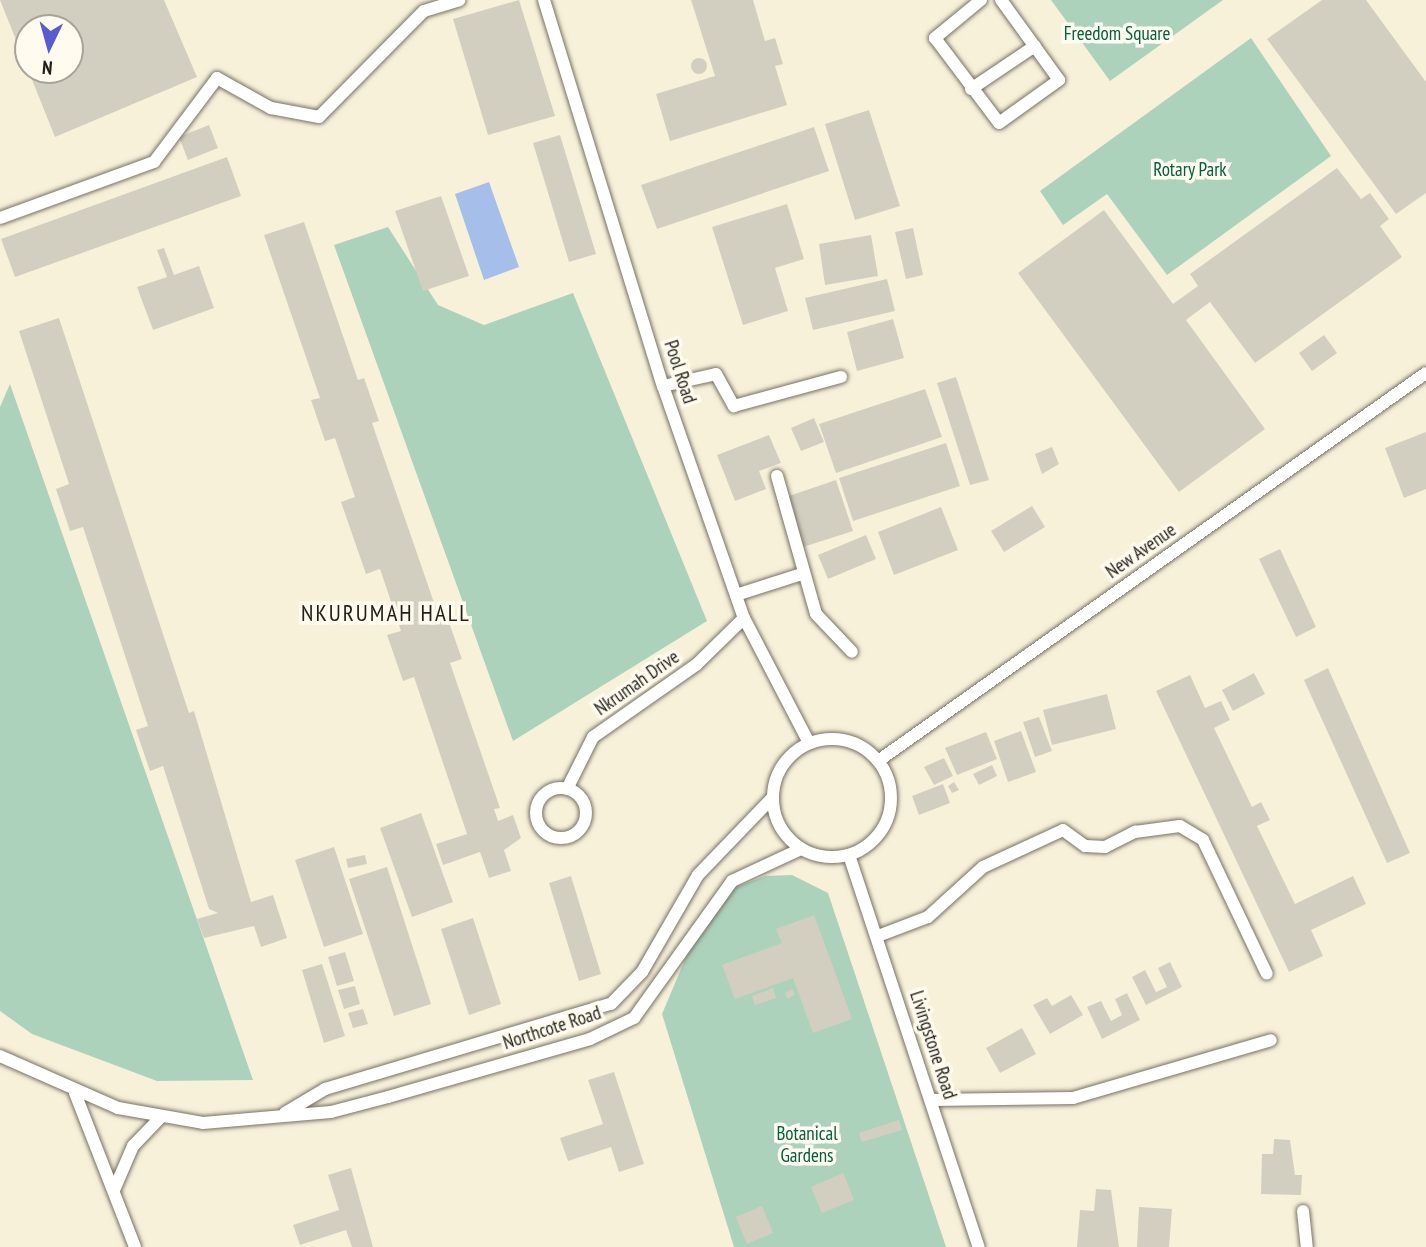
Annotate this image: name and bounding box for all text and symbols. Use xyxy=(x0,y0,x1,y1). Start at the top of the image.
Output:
north arrow xyxy=(14,14,84,84)
park label: Freedom Square xyxy=(1064,23,1170,45)
text: N xyxy=(41,56,54,80)
park label: Rotary Park xyxy=(1153,159,1227,181)
street label: Pool Road xyxy=(659,337,701,407)
street label: New Avenue xyxy=(1101,518,1181,584)
district label: NKURUMAH HALL xyxy=(303,599,469,627)
street label: Nkrumah Drive xyxy=(590,646,684,720)
street label: Livingstone Road xyxy=(905,988,961,1102)
street label: Northcote Road xyxy=(500,1001,604,1055)
park label: Botanical Gardens xyxy=(776,1123,838,1167)

